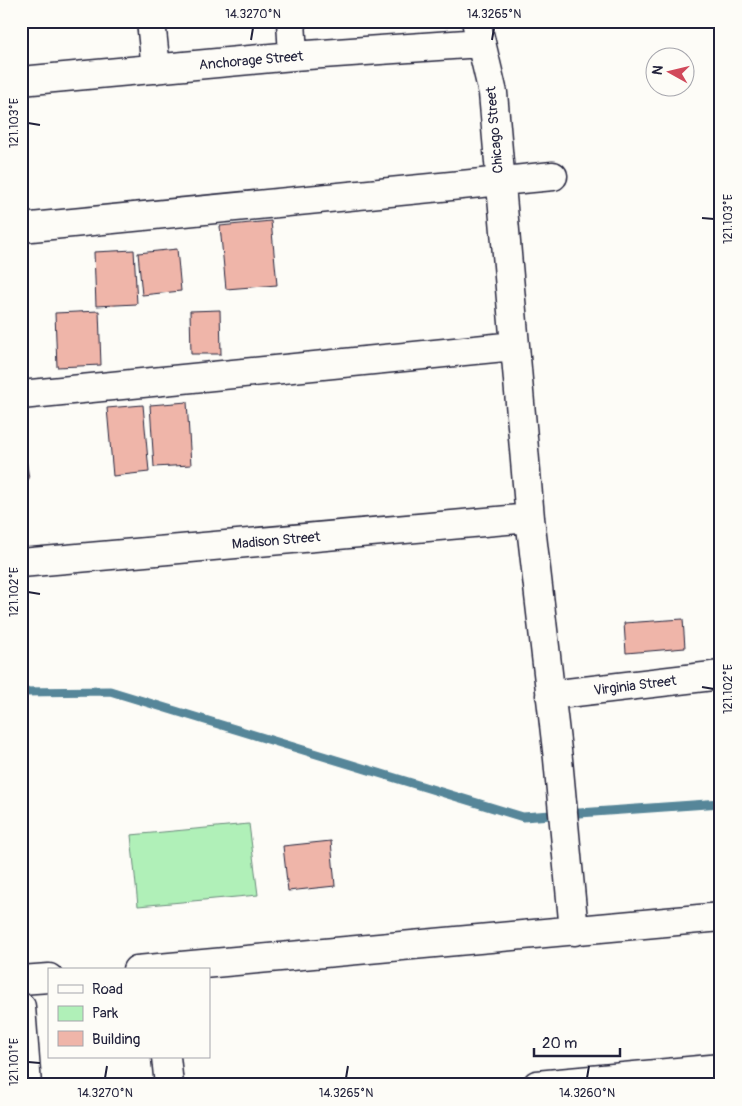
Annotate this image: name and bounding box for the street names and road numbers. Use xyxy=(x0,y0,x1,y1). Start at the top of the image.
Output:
street label: Anchorage Street xyxy=(198,47,304,74)
street label: Chicago Street xyxy=(482,86,507,174)
street label: Madison Street xyxy=(231,528,321,553)
street label: Virginia Street xyxy=(593,672,678,699)

